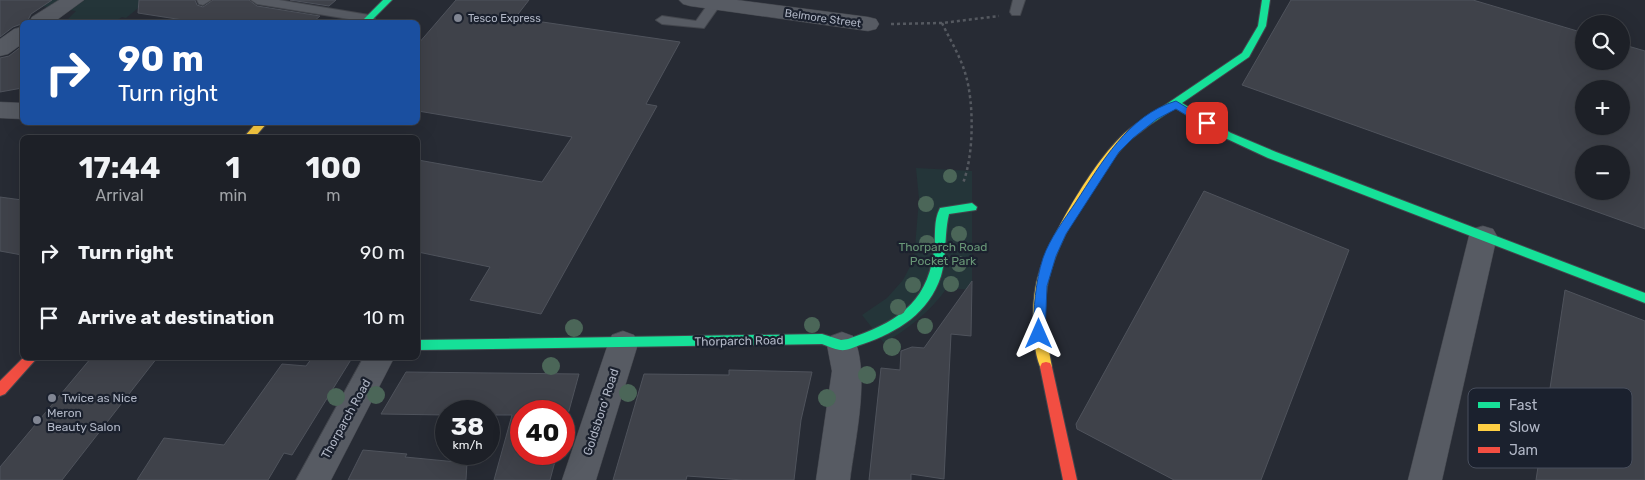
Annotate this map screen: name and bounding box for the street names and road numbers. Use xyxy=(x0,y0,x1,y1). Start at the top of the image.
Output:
street label: Belmore Street xyxy=(784,7,863,30)
street label: Thorparch Road xyxy=(694,333,784,349)
street label: Goldsboro' Road xyxy=(580,367,622,457)
street label: Thorparch Road xyxy=(318,377,374,461)

